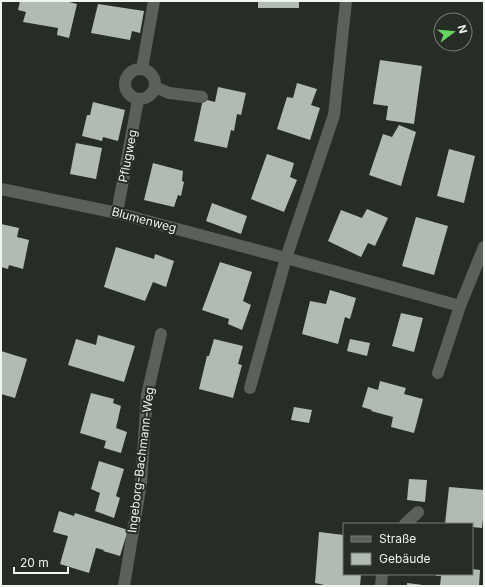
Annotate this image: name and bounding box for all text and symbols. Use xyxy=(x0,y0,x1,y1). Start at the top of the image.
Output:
north arrow xyxy=(433,12,473,52)
text: N xyxy=(455,23,470,35)
street label: Pflugweg xyxy=(115,128,140,184)
street label: Blumenweg xyxy=(110,204,178,235)
street label: Ingeborg-Bachmann-Weg xyxy=(124,386,157,534)
legend xyxy=(343,523,473,575)
text: Straße xyxy=(379,531,416,546)
scale bar xyxy=(14,549,68,575)
text: Gebäude xyxy=(379,551,431,566)
text: 20 m xyxy=(20,555,49,570)

